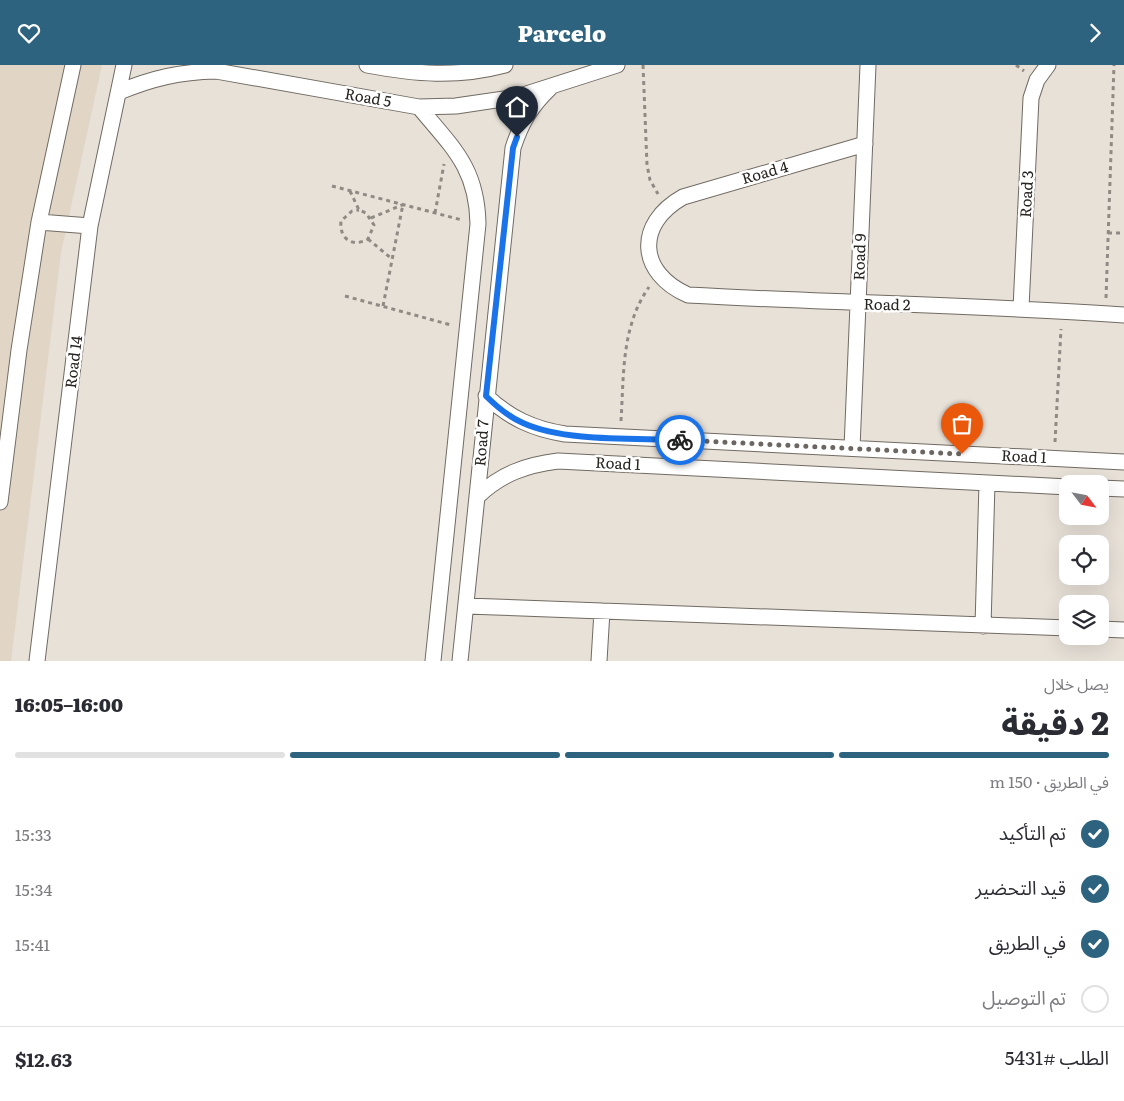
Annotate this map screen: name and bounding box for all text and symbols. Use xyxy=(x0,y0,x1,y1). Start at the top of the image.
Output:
text: Parcelo xyxy=(518,16,606,49)
icon: heart xyxy=(15,19,43,47)
icon: forward xyxy=(1081,19,1109,47)
street label: Road 5 xyxy=(343,81,394,112)
pin xyxy=(496,86,538,137)
icon: home xyxy=(503,93,531,121)
street label: Road 4 xyxy=(739,154,791,189)
street label: Road 3 xyxy=(1013,170,1038,218)
street label: Road 9 xyxy=(846,233,871,281)
street label: Road 2 xyxy=(863,292,911,315)
street label: Road 14 xyxy=(58,334,87,390)
pin xyxy=(941,403,983,454)
icon: bag xyxy=(948,410,976,438)
courier xyxy=(655,415,705,465)
street label: Road 7 xyxy=(467,418,494,467)
icon: bike xyxy=(666,426,694,454)
street label: Road 1 xyxy=(1001,443,1047,468)
street label: Road 1 xyxy=(595,450,641,475)
north arrow xyxy=(1059,475,1109,525)
map controls xyxy=(1059,475,1109,645)
button: locate xyxy=(1059,535,1109,585)
button: layers xyxy=(1059,595,1109,645)
text: يصل خلال xyxy=(1044,671,1109,695)
text: 16:00–16:05 xyxy=(15,690,123,718)
text: 2 دقيقة xyxy=(1001,697,1109,745)
text: في الطريق · 150 m xyxy=(990,769,1109,793)
text: تم التأكيد xyxy=(999,818,1066,846)
icon: check xyxy=(1081,820,1109,848)
text: 15:33 xyxy=(15,822,52,846)
text: قيد التحضير xyxy=(975,873,1066,901)
icon: check xyxy=(1081,875,1109,903)
text: 15:34 xyxy=(15,877,52,901)
text: في الطريق xyxy=(989,928,1066,956)
icon: check xyxy=(1081,930,1109,958)
text: 15:41 xyxy=(15,932,50,956)
text: تم التوصيل xyxy=(982,983,1066,1011)
text: الطلب #5431 xyxy=(1005,1043,1109,1071)
text: $12.63 xyxy=(15,1045,72,1073)

